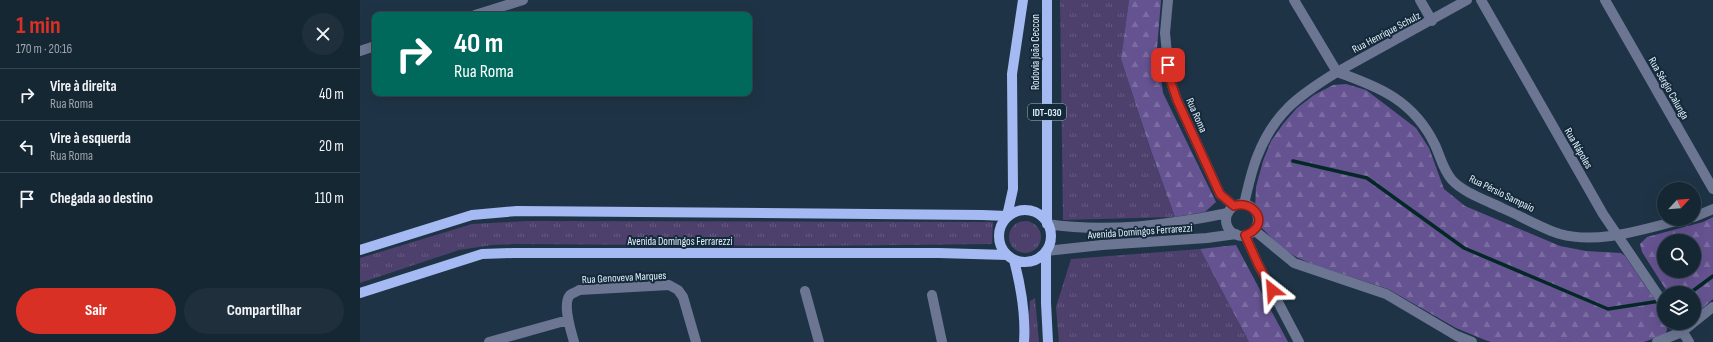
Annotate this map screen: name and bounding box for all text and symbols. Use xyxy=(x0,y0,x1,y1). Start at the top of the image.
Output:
street label: Rua Henrique Schulz xyxy=(1350,9,1423,56)
text: 1 min xyxy=(16,11,61,40)
button: close xyxy=(302,13,344,55)
street label: Rodovia João Ceccon xyxy=(1029,14,1042,90)
text: 40 m xyxy=(454,27,503,60)
icon: right xyxy=(388,28,440,80)
text: 170 m · 20:16 xyxy=(16,41,72,57)
pin xyxy=(1151,48,1185,82)
icon: arrive xyxy=(1157,54,1179,76)
street label: Rua Sérgio Calunga xyxy=(1646,55,1692,122)
text: Rua Roma xyxy=(454,61,514,82)
text: Vire à direita xyxy=(50,77,117,96)
icon: right xyxy=(16,84,38,106)
text: 40 m xyxy=(319,85,344,104)
text: Rua Roma xyxy=(50,96,93,112)
street label: Rua Roma xyxy=(1183,96,1210,135)
road number: IDT-030 xyxy=(1028,104,1066,120)
street label: Rua Nápoles xyxy=(1562,125,1595,171)
text: Vire à esquerda xyxy=(50,129,131,148)
icon: left xyxy=(16,136,38,158)
text: 20 m xyxy=(319,137,344,156)
text: Rua Roma xyxy=(50,148,93,164)
street label: Rua Pérsio Sampaio xyxy=(1467,172,1537,215)
north arrow xyxy=(1657,182,1701,226)
map controls xyxy=(1657,182,1701,330)
icon: arrive xyxy=(16,188,38,210)
text: Chegada ao destino xyxy=(50,189,153,208)
text: 110 m xyxy=(315,189,344,208)
street label: Avenida Domingos Ferrarezzi xyxy=(1086,221,1193,242)
button: search xyxy=(1657,234,1701,278)
street label: Avenida Domingos Ferrarezzi xyxy=(626,235,733,248)
street label: Rua Genoveva Marques xyxy=(581,269,667,286)
position arrow xyxy=(1251,269,1293,311)
button: layers xyxy=(1657,286,1701,330)
button: Sair xyxy=(16,288,176,334)
button: Compartilhar xyxy=(184,288,344,334)

